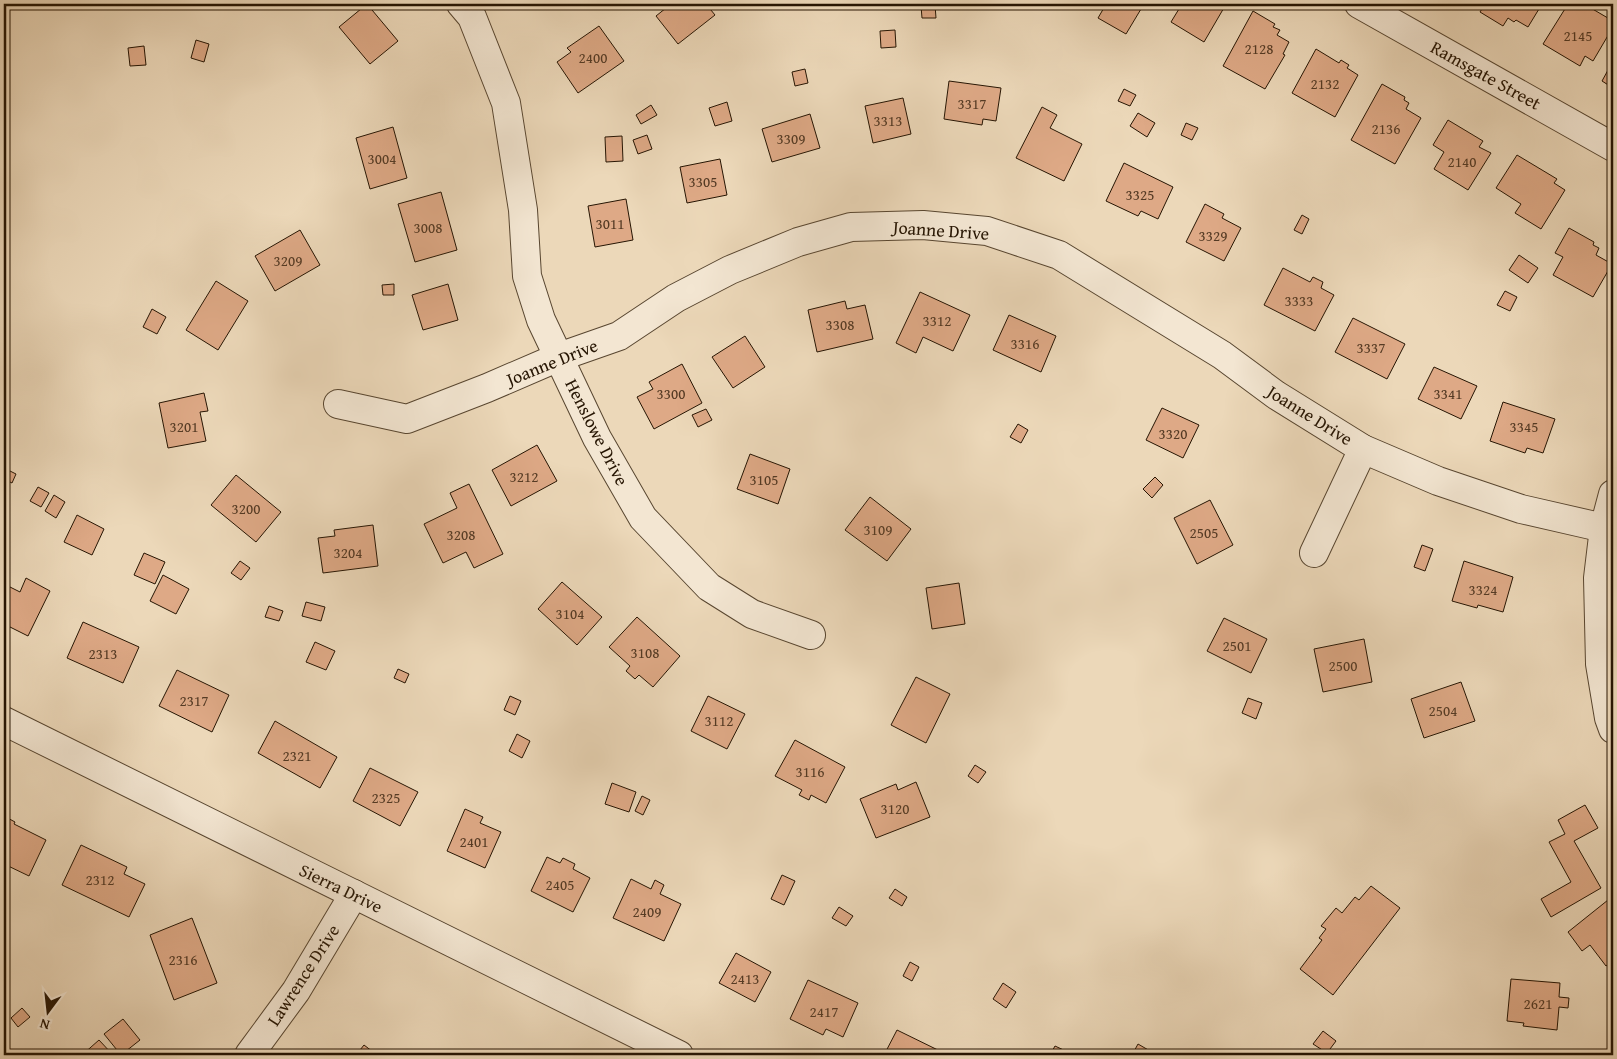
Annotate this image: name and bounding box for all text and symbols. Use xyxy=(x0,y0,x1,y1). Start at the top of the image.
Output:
house number: 2145 xyxy=(1564,25,1592,46)
street label: Ramsgate Street xyxy=(1426,34,1547,117)
house number: 2128 xyxy=(1245,38,1273,59)
house number: 2400 xyxy=(579,47,607,68)
house number: 2132 xyxy=(1311,73,1339,94)
house number: 3317 xyxy=(958,93,986,114)
house number: 3313 xyxy=(874,110,902,131)
house number: 2136 xyxy=(1372,118,1400,139)
house number: 3309 xyxy=(777,128,805,149)
house number: 3004 xyxy=(368,148,396,169)
house number: 2140 xyxy=(1448,151,1476,172)
house number: 3305 xyxy=(689,171,717,192)
house number: 3325 xyxy=(1126,184,1154,205)
house number: 3011 xyxy=(596,213,624,234)
street label: Joanne Drive xyxy=(890,213,990,247)
house number: 3008 xyxy=(414,217,442,238)
house number: 3329 xyxy=(1199,225,1227,246)
house number: 3209 xyxy=(274,250,302,271)
house number: 3333 xyxy=(1285,290,1313,311)
house number: 3312 xyxy=(923,310,951,331)
house number: 3308 xyxy=(826,314,854,335)
street label: Joanne Drive xyxy=(500,331,602,393)
house number: 3316 xyxy=(1011,333,1039,354)
house number: 3337 xyxy=(1357,337,1385,358)
street label: Henslowe Drive xyxy=(558,374,636,490)
street label: Joanne Drive xyxy=(1260,377,1358,452)
house number: 3300 xyxy=(657,383,685,404)
house number: 3341 xyxy=(1434,383,1462,404)
house number: 3201 xyxy=(170,416,198,437)
house number: 3345 xyxy=(1510,416,1538,437)
house number: 3320 xyxy=(1159,423,1187,444)
house number: 3212 xyxy=(510,466,538,487)
house number: 3105 xyxy=(750,469,778,490)
house number: 3200 xyxy=(232,498,260,519)
house number: 3109 xyxy=(864,519,892,540)
house number: 2505 xyxy=(1190,522,1218,543)
house number: 3208 xyxy=(447,524,475,545)
house number: 3204 xyxy=(334,542,362,563)
house number: 3324 xyxy=(1469,579,1497,600)
house number: 3104 xyxy=(556,603,584,624)
house number: 2501 xyxy=(1223,635,1251,656)
house number: 3108 xyxy=(631,642,659,663)
house number: 2313 xyxy=(89,643,117,664)
house number: 2500 xyxy=(1329,655,1357,676)
house number: 2317 xyxy=(180,690,208,711)
house number: 2504 xyxy=(1429,700,1457,721)
house number: 3112 xyxy=(705,710,733,731)
house number: 2321 xyxy=(283,745,311,766)
house number: 3116 xyxy=(796,761,824,782)
house number: 2325 xyxy=(372,787,400,808)
house number: 3120 xyxy=(881,798,909,819)
house number: 2401 xyxy=(460,831,488,852)
street label: Sierra Drive xyxy=(295,856,387,920)
house number: 2312 xyxy=(86,869,114,890)
house number: 2405 xyxy=(546,874,574,895)
house number: 2409 xyxy=(633,901,661,922)
street label: Lawrence Drive xyxy=(260,919,346,1031)
house number: 2316 xyxy=(169,949,197,970)
house number: 2413 xyxy=(731,968,759,989)
north arrow xyxy=(22,986,72,1036)
house number: 2621 xyxy=(1524,993,1552,1014)
house number: 2417 xyxy=(810,1001,838,1022)
text: N xyxy=(37,1014,52,1035)

